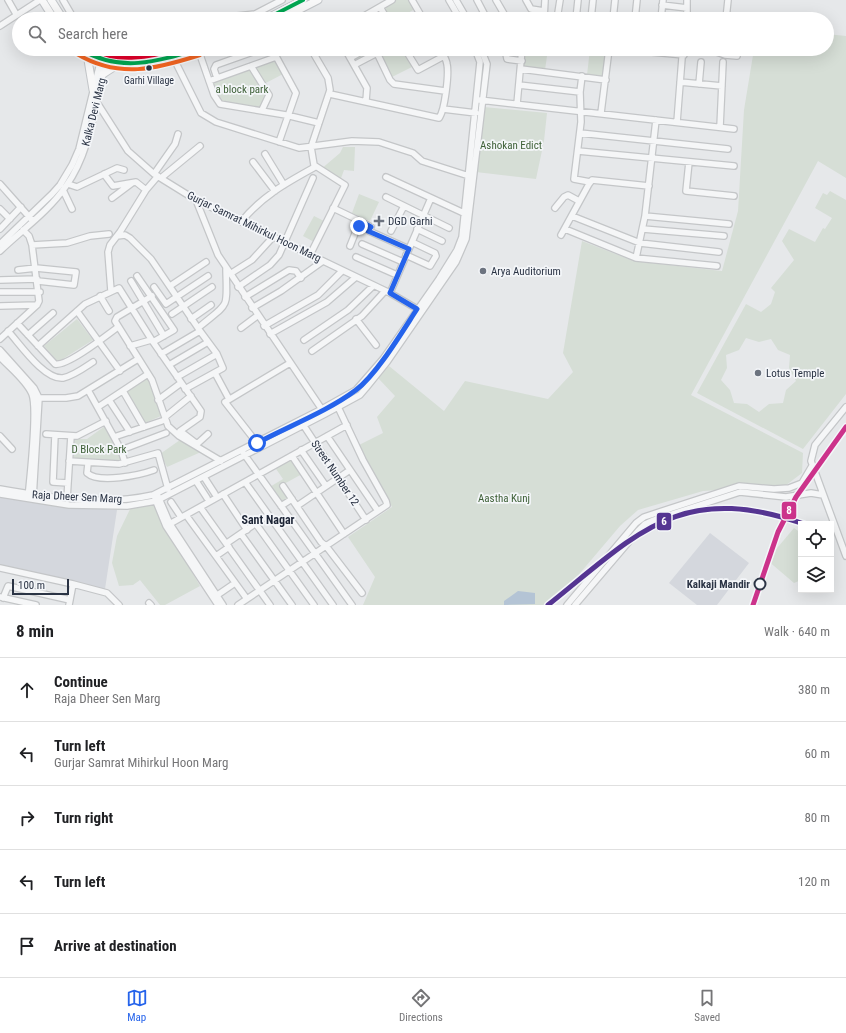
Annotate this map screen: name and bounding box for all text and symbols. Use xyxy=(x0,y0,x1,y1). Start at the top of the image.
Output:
search box xyxy=(12,12,834,56)
icon: search xyxy=(26,23,48,45)
text: Search here xyxy=(58,25,128,43)
marker: Garhi Village xyxy=(144,63,154,73)
place label: Garhi Village xyxy=(124,75,174,86)
street label: Kalka Devi Marg xyxy=(79,77,109,147)
park label: a block park xyxy=(216,83,268,96)
park label: Ashokan Edict xyxy=(480,139,542,152)
street label: Gurjar Samrat Mihirkul Hoon Marg xyxy=(185,189,323,265)
marker: DGD Garhi xyxy=(373,215,385,227)
place label: DGD Garhi xyxy=(388,215,433,228)
route end xyxy=(350,217,368,235)
place label: Arya Auditorium xyxy=(491,265,561,278)
marker: Arya Auditorium xyxy=(478,266,488,276)
place label: Lotus Temple xyxy=(766,367,824,380)
marker: Lotus Temple xyxy=(753,368,763,378)
route start xyxy=(248,434,266,452)
street label: Street Number 12 xyxy=(308,438,362,508)
park label: D Block Park xyxy=(71,443,127,456)
street label: Raja Dheer Sen Marg xyxy=(32,488,122,506)
park label: Aastha Kunj xyxy=(478,492,530,505)
line badge: 8 xyxy=(781,501,797,520)
text: 8 xyxy=(786,504,792,517)
line badge: 6 xyxy=(656,512,672,531)
district label: Sant Nagar xyxy=(241,513,295,527)
text: 6 xyxy=(661,515,667,528)
map controls xyxy=(798,521,834,593)
button: locate xyxy=(798,521,834,557)
button: layers xyxy=(798,557,834,593)
scale bar xyxy=(12,577,69,596)
marker: Kalkaji Mandir xyxy=(753,577,767,591)
place label: Kalkaji Mandir xyxy=(687,578,750,591)
text: 100 m xyxy=(18,579,45,592)
text: 8 min xyxy=(16,621,54,641)
text: Walk · 640 m xyxy=(764,624,830,639)
text: Continue xyxy=(54,673,108,691)
icon: ahead xyxy=(16,679,38,701)
text: 380 m xyxy=(798,682,830,697)
text: Raja Dheer Sen Marg xyxy=(54,691,161,706)
text: Turn left xyxy=(54,737,105,755)
icon: left xyxy=(16,743,38,765)
text: 60 m xyxy=(804,746,830,761)
text: Gurjar Samrat Mihirkul Hoon Marg xyxy=(54,755,228,770)
icon: right xyxy=(16,807,38,829)
text: Turn right xyxy=(54,809,113,827)
text: 80 m xyxy=(804,810,830,825)
icon: left xyxy=(16,871,38,893)
text: Turn left xyxy=(54,873,105,891)
text: 120 m xyxy=(798,874,830,889)
icon: arrive xyxy=(16,935,38,957)
text: Arrive at destination xyxy=(54,937,177,955)
tab: Map xyxy=(126,987,148,1024)
tab: Directions xyxy=(399,987,443,1024)
tab: Saved xyxy=(694,987,720,1024)

